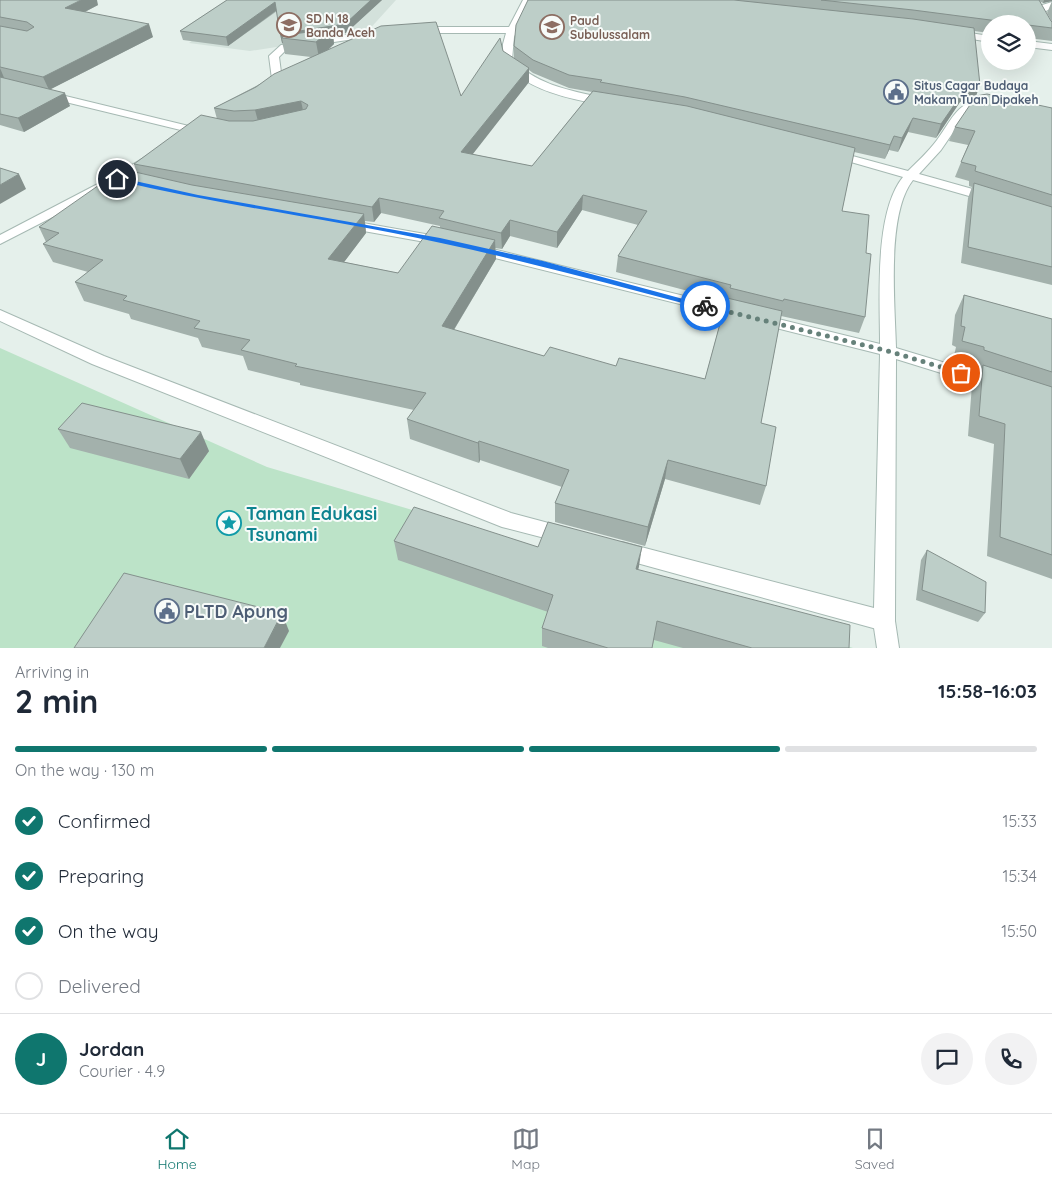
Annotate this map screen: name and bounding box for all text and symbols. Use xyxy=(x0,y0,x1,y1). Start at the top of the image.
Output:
place label: SD N 18 Banda Aceh xyxy=(306,11,375,40)
school or university icon: SD N 18 Banda Aceh xyxy=(276,12,302,38)
place label: Paud Subulussalam xyxy=(570,13,650,42)
school or university icon: Paud Subulussalam xyxy=(539,14,565,40)
map controls xyxy=(981,15,1036,70)
button: layers xyxy=(981,15,1036,70)
place label: Situs Cagar Budaya Makam Tuan Dipakeh xyxy=(914,78,1038,107)
public building icon: Situs Cagar Budaya Makam Tuan Dipakeh xyxy=(883,79,909,105)
pin xyxy=(96,158,138,200)
icon: home xyxy=(103,165,131,193)
courier xyxy=(680,281,730,331)
icon: bike xyxy=(691,292,719,320)
pin xyxy=(940,352,982,394)
icon: bag xyxy=(947,359,975,387)
place label: Taman Edukasi Tsunami xyxy=(246,502,377,546)
place icon: Taman Edukasi Tsunami xyxy=(216,510,242,536)
public building icon: PLTD Apung xyxy=(154,598,180,624)
place label: PLTD Apung xyxy=(184,600,288,623)
text: Arriving in xyxy=(15,662,89,682)
text: 15:58–16:03 xyxy=(938,679,1037,703)
text: 2 min xyxy=(15,681,98,721)
text: On the way · 130 m xyxy=(15,760,154,780)
icon: check xyxy=(15,807,43,835)
text: Confirmed xyxy=(58,809,151,833)
text: 15:33 xyxy=(1003,811,1037,831)
icon: check xyxy=(15,862,43,890)
text: Preparing xyxy=(58,864,144,888)
text: 15:34 xyxy=(1003,866,1037,886)
icon: check xyxy=(15,917,43,945)
text: On the way xyxy=(58,919,159,943)
text: 15:50 xyxy=(1001,921,1037,941)
text: Delivered xyxy=(58,974,141,998)
button: chat xyxy=(921,1033,973,1085)
button: phone xyxy=(985,1033,1037,1085)
text: Jordan xyxy=(79,1037,144,1061)
text: J xyxy=(36,1047,46,1071)
text: Courier · 4.9 xyxy=(79,1061,165,1081)
tab: Home xyxy=(157,1125,197,1173)
tab: Map xyxy=(511,1125,540,1173)
tab: Saved xyxy=(855,1125,895,1173)

